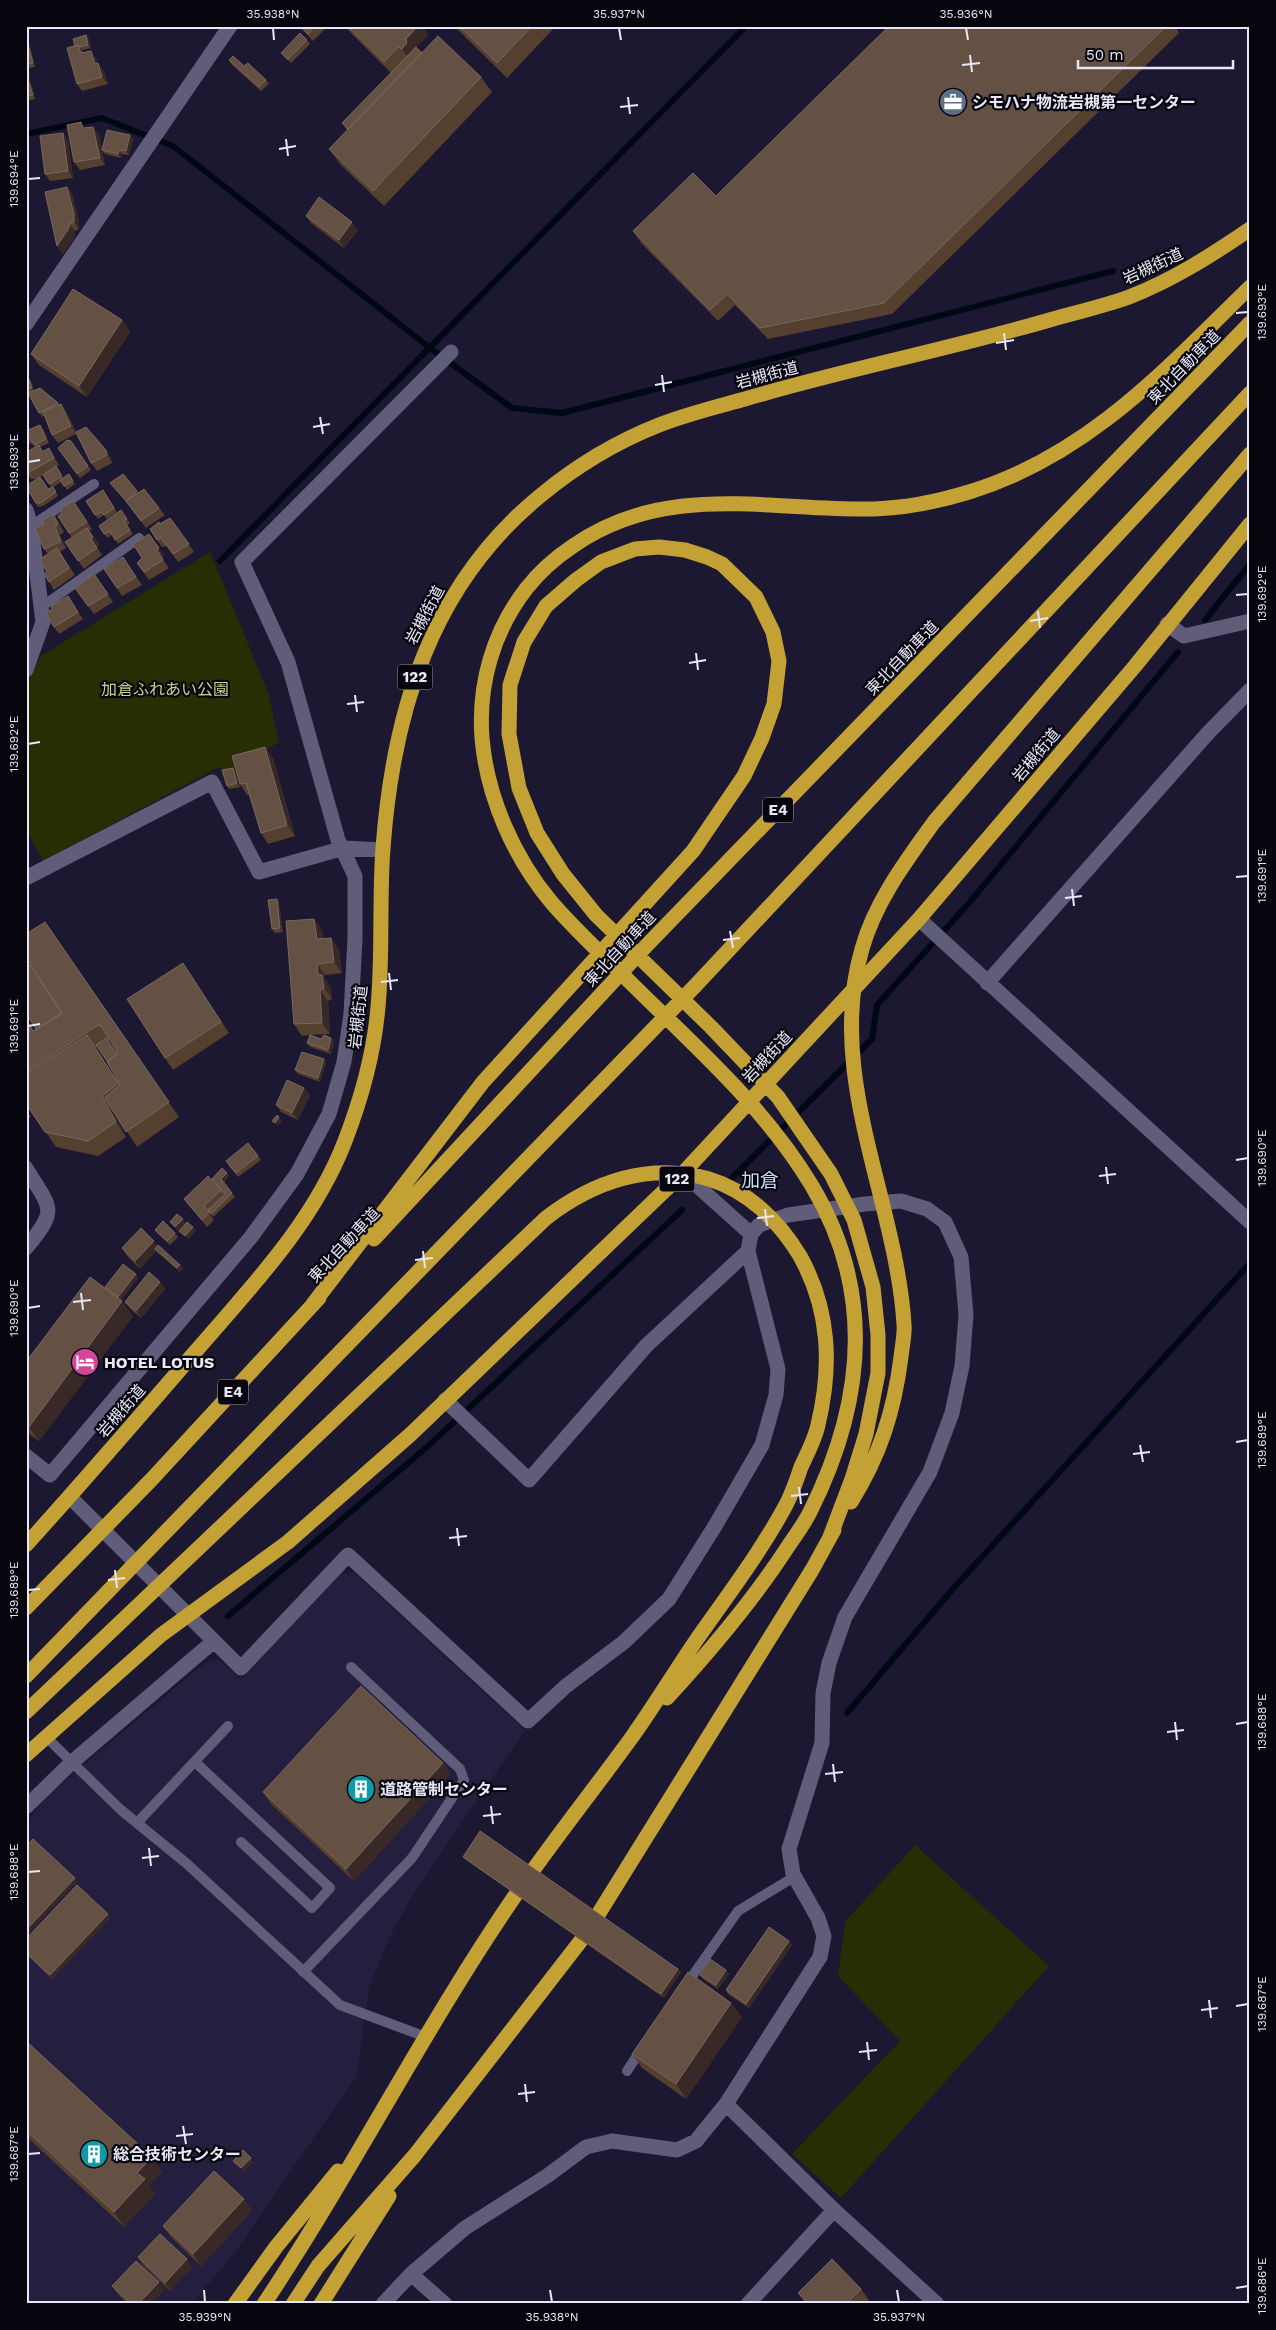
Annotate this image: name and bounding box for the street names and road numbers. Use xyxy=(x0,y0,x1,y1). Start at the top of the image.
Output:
street label: 岩槻街道 xyxy=(1120,244,1186,288)
street label: 東北自動車道 xyxy=(1144,326,1224,408)
street label: 岩槻街道 xyxy=(734,358,800,392)
street label: 岩槻街道 xyxy=(402,582,448,648)
street label: 東北自動車道 xyxy=(862,617,942,699)
road number: 122 xyxy=(398,664,432,690)
street label: 岩槻街道 xyxy=(1008,724,1064,786)
road number: E4 xyxy=(763,798,793,822)
street label: 東北自動車道 xyxy=(580,907,660,991)
street label: 岩槻街道 xyxy=(345,984,371,1050)
street label: 岩槻街道 xyxy=(738,1027,796,1087)
road number: 122 xyxy=(660,1166,694,1192)
street label: 東北自動車道 xyxy=(304,1203,384,1287)
road number: E4 xyxy=(218,1380,248,1404)
street label: 岩槻街道 xyxy=(93,1381,149,1441)

